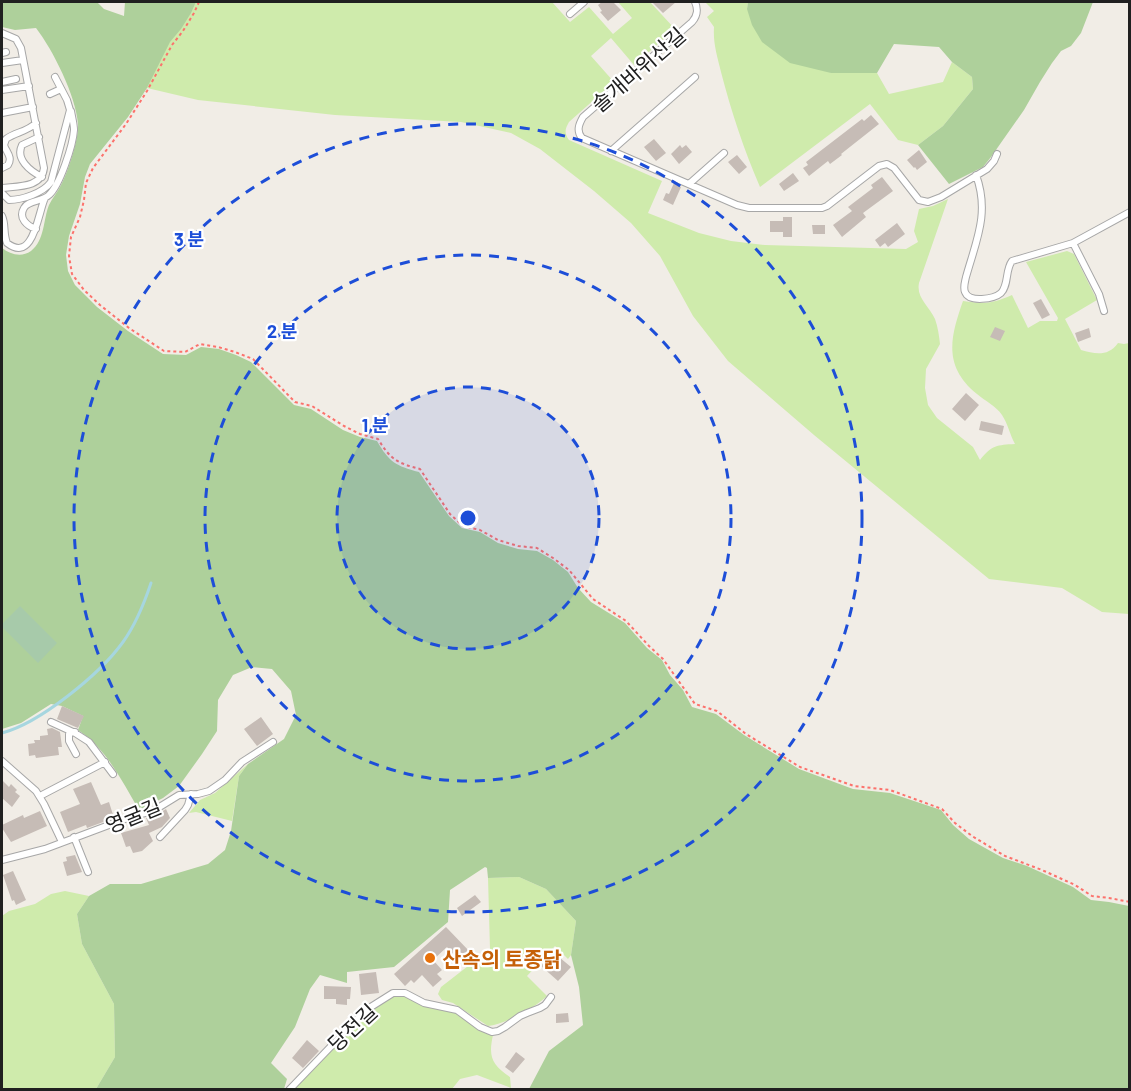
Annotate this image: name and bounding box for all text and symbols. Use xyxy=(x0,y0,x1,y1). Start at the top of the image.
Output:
street label: 솔개바위산길 xyxy=(586,22,690,116)
text: 3 분 xyxy=(174,228,204,250)
text: 2 분 xyxy=(267,320,298,342)
text: 1 분 xyxy=(362,414,389,436)
centre of rings xyxy=(458,508,478,528)
street label: 영굴길 xyxy=(101,793,165,837)
place label: 산속의 토종닭 xyxy=(442,946,562,971)
marker: 산속의 토종닭 xyxy=(423,951,437,965)
street label: 당전길 xyxy=(322,998,382,1056)

